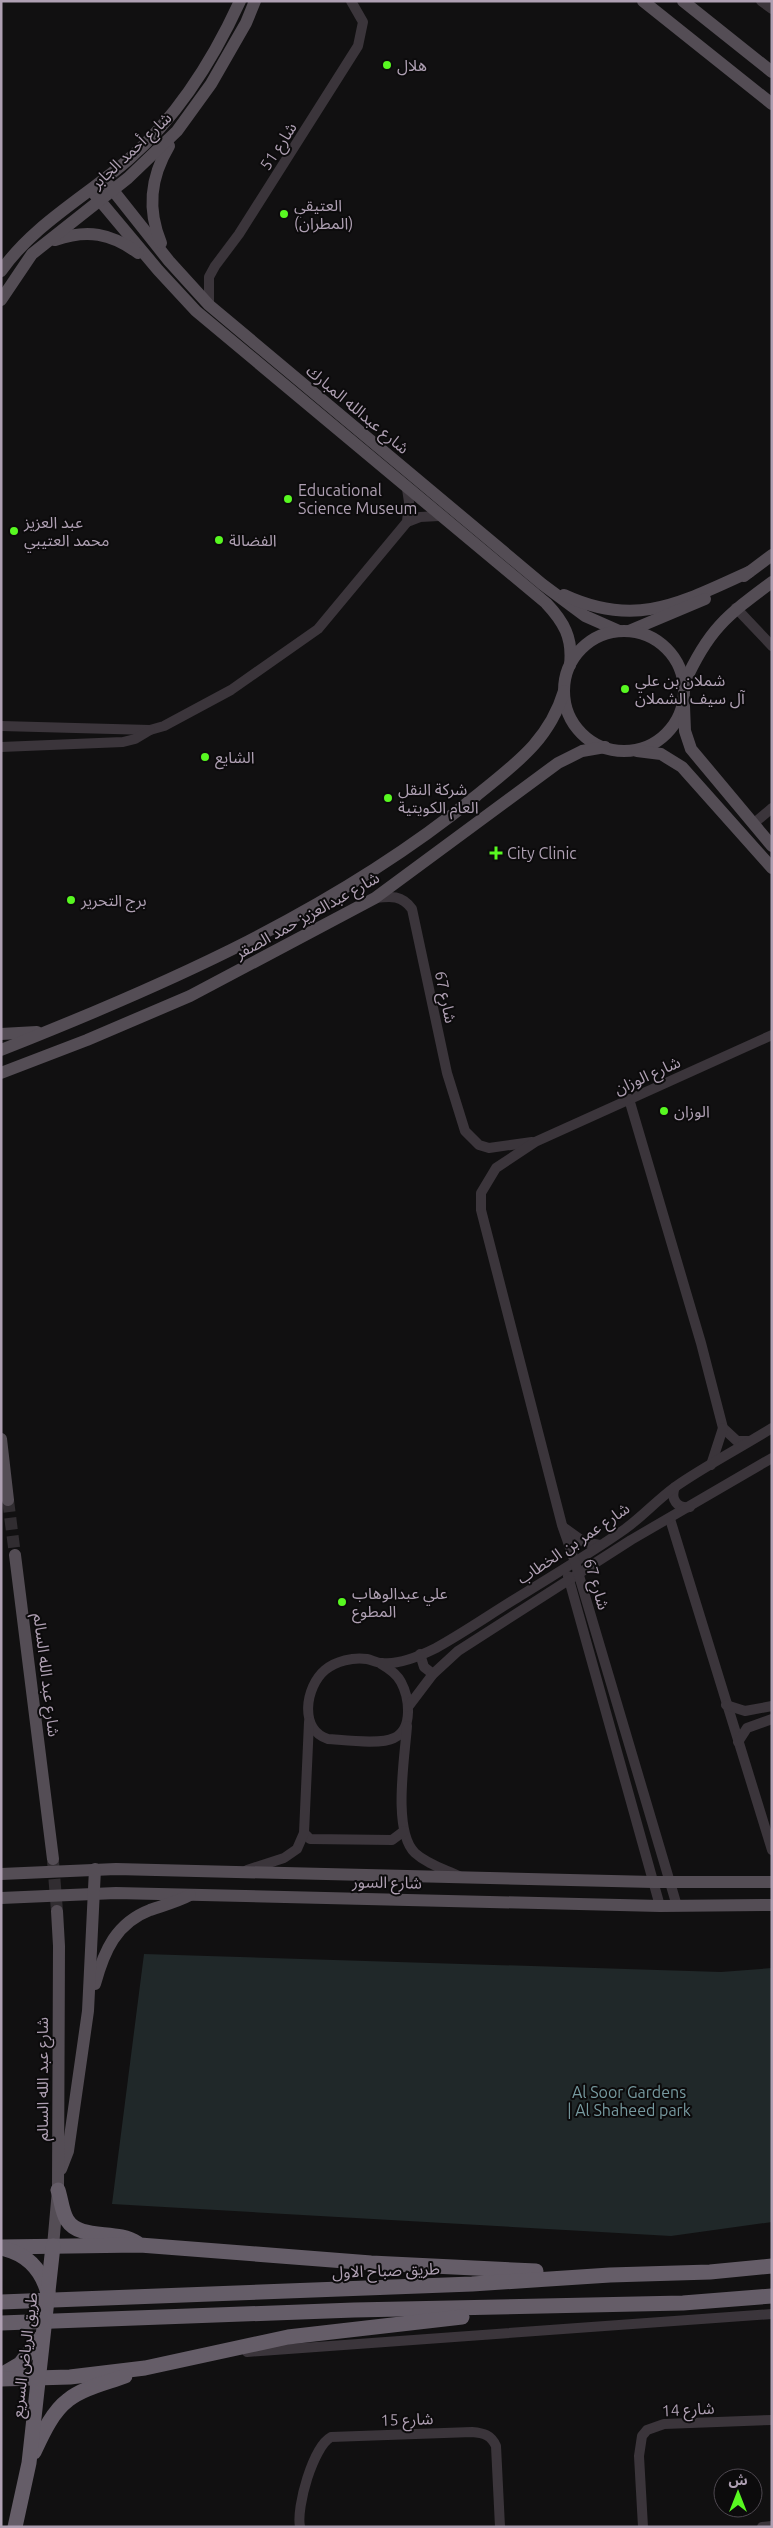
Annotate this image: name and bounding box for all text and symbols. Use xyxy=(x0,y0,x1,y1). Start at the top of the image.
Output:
place label: هلال xyxy=(397,56,427,76)
marker: هلال xyxy=(381,59,393,71)
street label: شارع أحمد الجابر xyxy=(86,108,178,195)
street label: شارع 51 xyxy=(256,119,303,175)
place label: العتيقي (المطران) xyxy=(294,196,353,233)
marker: العتيقي (المطران) xyxy=(278,208,290,220)
street label: شارع عبدالله المبارك xyxy=(301,361,413,460)
place label: Educational Science Museum xyxy=(298,481,417,517)
marker: Educational Science Museum xyxy=(282,493,294,505)
place label: عبد العزيز محمد العتيبي xyxy=(23,513,110,553)
marker: عبد العزيز محمد العتيبي xyxy=(8,525,20,537)
place label: الفضالة xyxy=(229,531,277,549)
marker: الفضالة xyxy=(213,534,225,546)
place label: شملان بن علي آل سيف الشملان xyxy=(635,671,746,709)
marker: شملان بن علي آل سيف الشملان xyxy=(619,683,631,695)
place label: الشايع xyxy=(215,748,255,770)
marker: الشايع xyxy=(199,751,211,763)
place label: شركة النقل العام الكويتية xyxy=(398,780,479,820)
marker: شركة النقل العام الكويتية xyxy=(382,792,394,804)
place label: City Clinic xyxy=(507,844,577,862)
marker: City Clinic xyxy=(489,846,503,860)
street label: شارع عبدالعزيز حمد الصقر xyxy=(231,868,384,966)
place label: برج التحرير xyxy=(80,891,147,913)
marker: برج التحرير xyxy=(65,894,77,906)
street label: شارع 67 xyxy=(428,969,460,1026)
street label: شارع الوزان xyxy=(611,1052,685,1101)
place label: الوزان xyxy=(674,1102,710,1121)
marker: الوزان xyxy=(658,1105,670,1117)
street label: شارع عمر بن الخطاب xyxy=(513,1499,635,1591)
street label: شارع 67 xyxy=(577,1556,613,1613)
place label: علي عبدالوهاب المطوع xyxy=(352,1584,448,1624)
marker: علي عبدالوهاب المطوع xyxy=(336,1596,348,1608)
street label: شارع عبد الله السالم xyxy=(27,1612,63,1738)
street label: شارع السور xyxy=(351,1872,422,1896)
street label: شارع عبد الله السالم xyxy=(33,2017,55,2141)
park label: Al Soor Gardens | Al Shaheed park xyxy=(567,2083,691,2119)
street label: طريق صباح الاول xyxy=(332,2259,441,2285)
street label: طريق الرياض السريع xyxy=(7,2291,45,2419)
street label: شارع 14 xyxy=(661,2399,715,2423)
street label: شارع 15 xyxy=(380,2409,434,2433)
north arrow xyxy=(713,2468,763,2518)
text: ش xyxy=(728,2472,748,2488)

